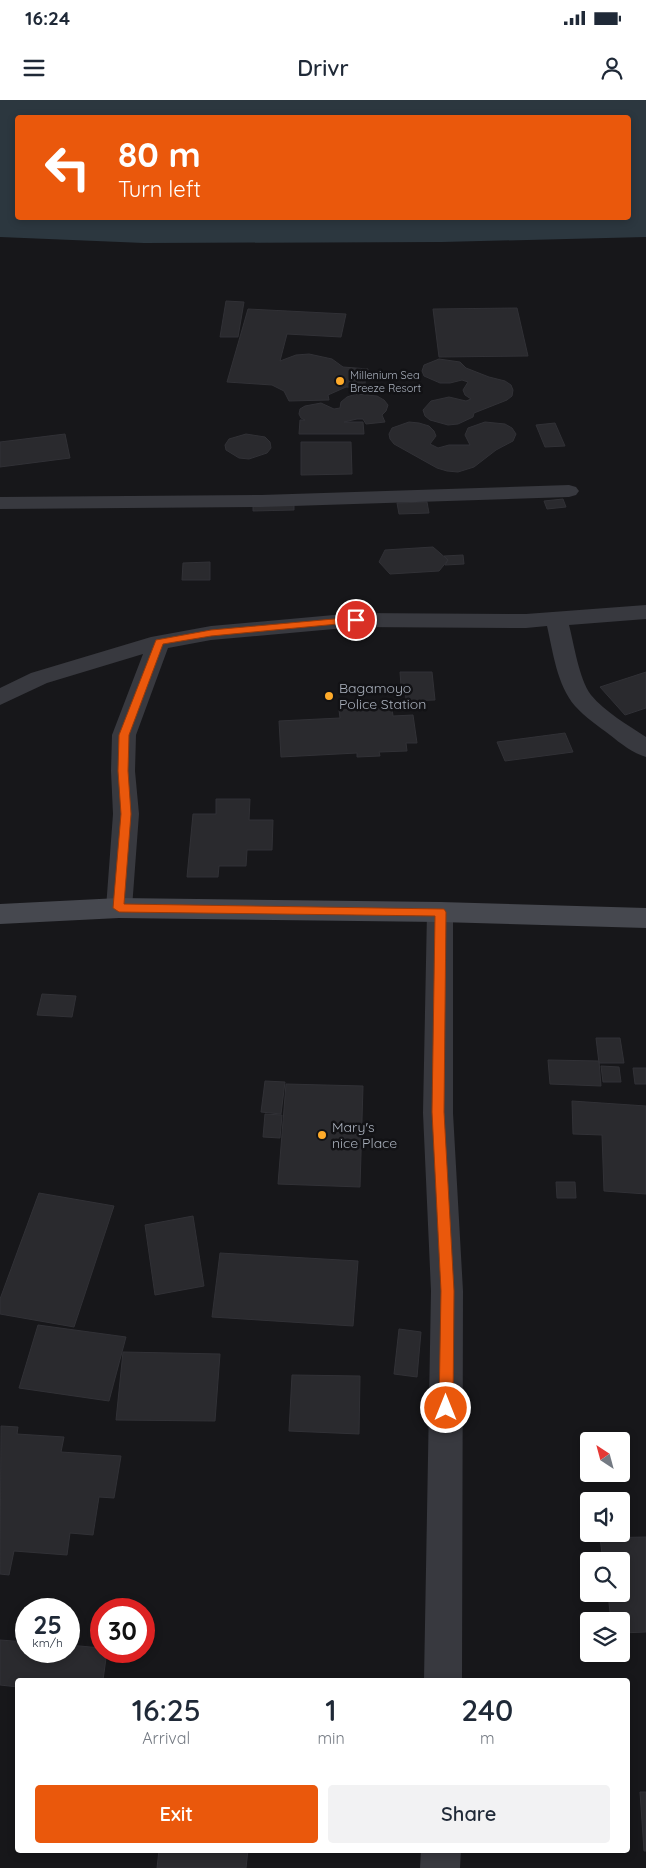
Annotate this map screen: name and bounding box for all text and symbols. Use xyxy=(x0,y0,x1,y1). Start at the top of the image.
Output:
text: 16:24 xyxy=(25,6,70,30)
icon: menu xyxy=(20,54,48,82)
text: Drivr xyxy=(297,54,349,82)
icon: person xyxy=(598,54,626,82)
text: 80 m xyxy=(118,132,201,176)
icon: left xyxy=(35,135,100,200)
text: Turn left xyxy=(118,175,201,203)
place label: Millenium Sea Breeze Resort xyxy=(350,368,422,395)
marker: Millenium Sea Breeze Resort xyxy=(334,375,346,387)
pin xyxy=(335,599,377,641)
icon: arrive xyxy=(342,606,370,634)
place label: Bagamoyo Police Station xyxy=(339,679,426,713)
marker: Bagamoyo Police Station xyxy=(323,690,335,702)
place label: Mary's nice Place xyxy=(332,1118,397,1152)
marker: Mary's nice Place xyxy=(316,1129,328,1141)
position arrow xyxy=(419,1381,471,1433)
north arrow xyxy=(580,1432,630,1482)
map controls xyxy=(580,1432,630,1662)
button: sound xyxy=(580,1492,630,1542)
button: search xyxy=(580,1552,630,1602)
speed limit sign: 30 xyxy=(90,1598,155,1663)
text: 25 xyxy=(33,1609,62,1640)
button: layers xyxy=(580,1612,630,1662)
text: km/h xyxy=(32,1635,63,1650)
text: 16:25 xyxy=(132,1691,201,1729)
text: 1 xyxy=(325,1691,337,1729)
text: 240 xyxy=(461,1691,513,1729)
text: Arrival xyxy=(142,1728,190,1748)
text: min xyxy=(317,1728,345,1748)
text: m xyxy=(480,1728,495,1748)
button: Exit xyxy=(35,1785,318,1843)
button: Share xyxy=(328,1785,610,1843)

